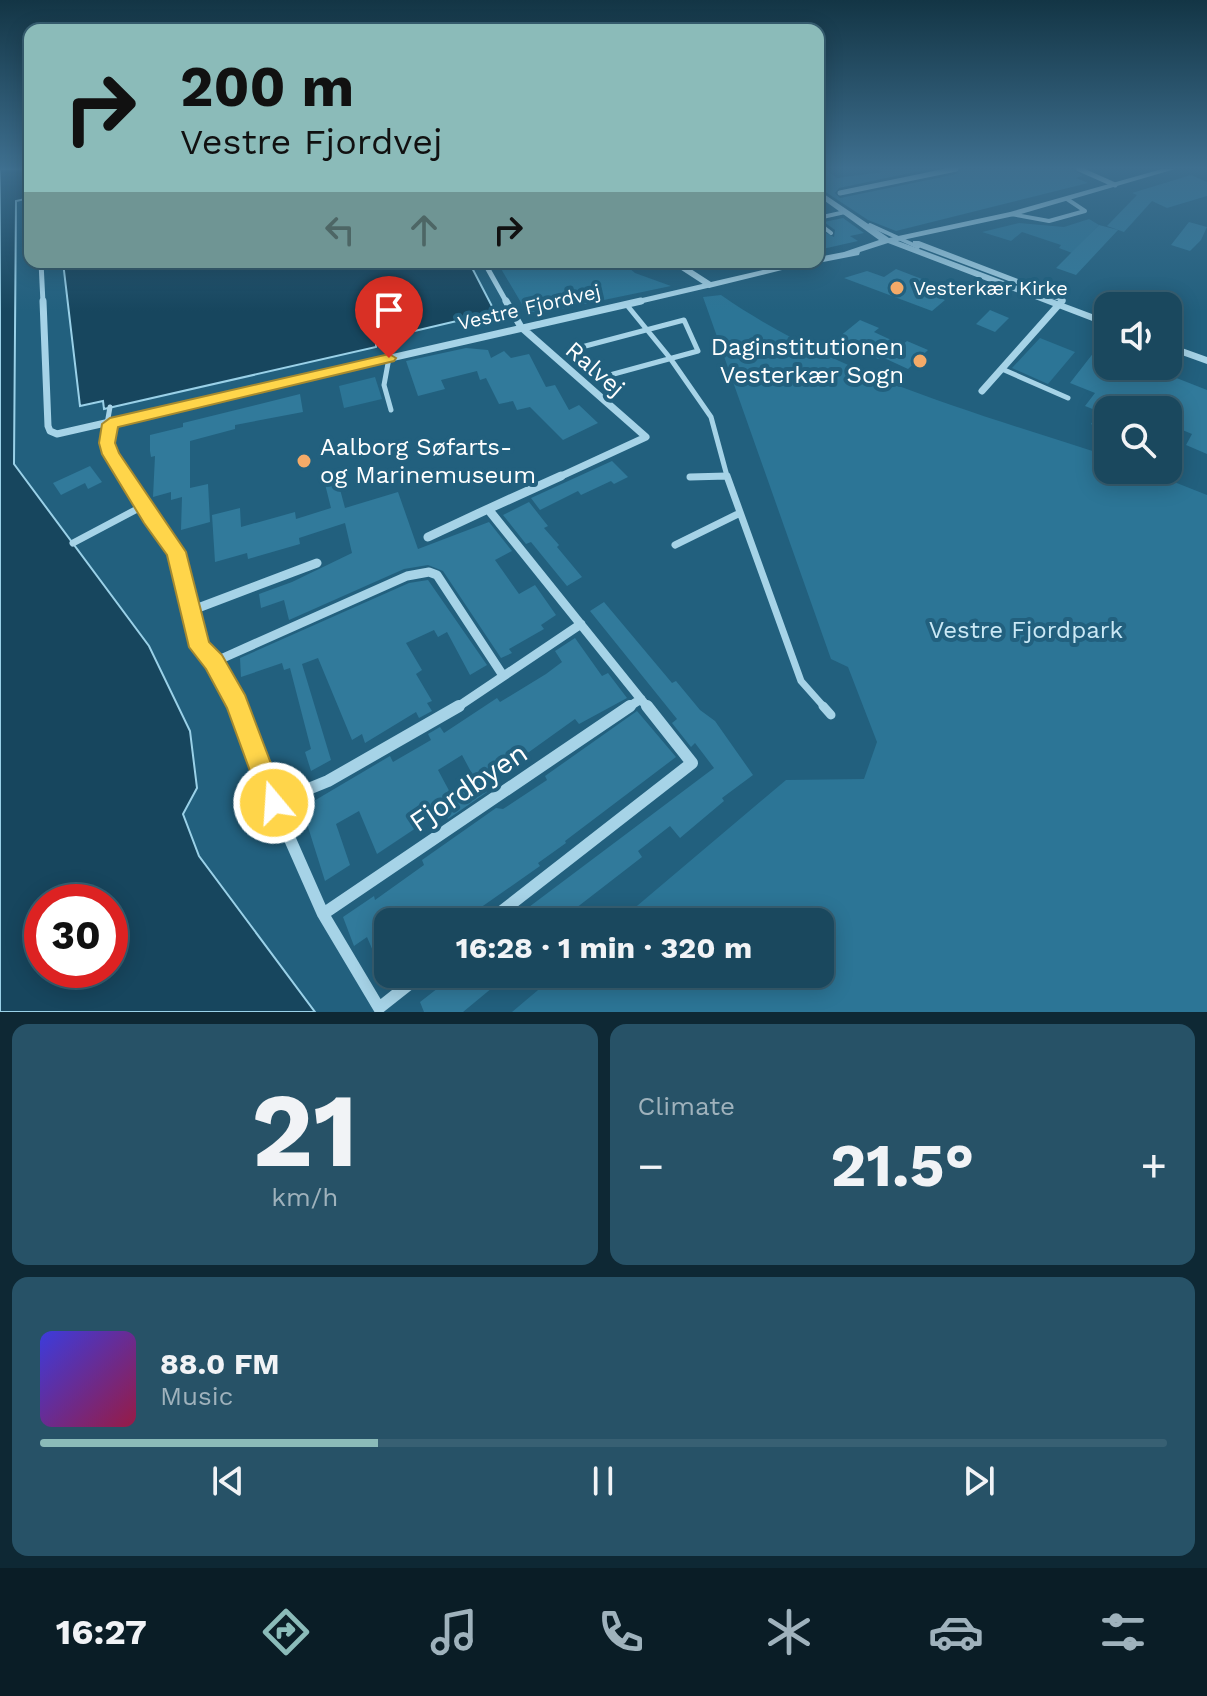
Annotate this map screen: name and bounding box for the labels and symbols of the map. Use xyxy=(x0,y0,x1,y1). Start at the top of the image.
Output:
pin xyxy=(355,276,423,358)
place label: Vesterkær Kirke xyxy=(913,276,1068,300)
street label: Vestre Fjordvej xyxy=(455,279,603,335)
marker: Vesterkær Kirke xyxy=(888,279,906,297)
place label: Daginstitutionen Vesterkær Sogn xyxy=(711,333,904,389)
street label: Ralvej xyxy=(560,336,630,402)
marker: Daginstitutionen Vesterkær Sogn xyxy=(911,352,929,370)
place label: Aalborg Søfarts- og Marinemuseum xyxy=(320,433,536,489)
marker: Aalborg Søfarts- og Marinemuseum xyxy=(295,452,313,470)
park label: Vestre Fjordpark xyxy=(929,616,1124,644)
street label: Fjordbyen xyxy=(403,736,533,839)
position arrow xyxy=(232,761,316,845)
speed limit sign: 30 xyxy=(24,884,128,988)

